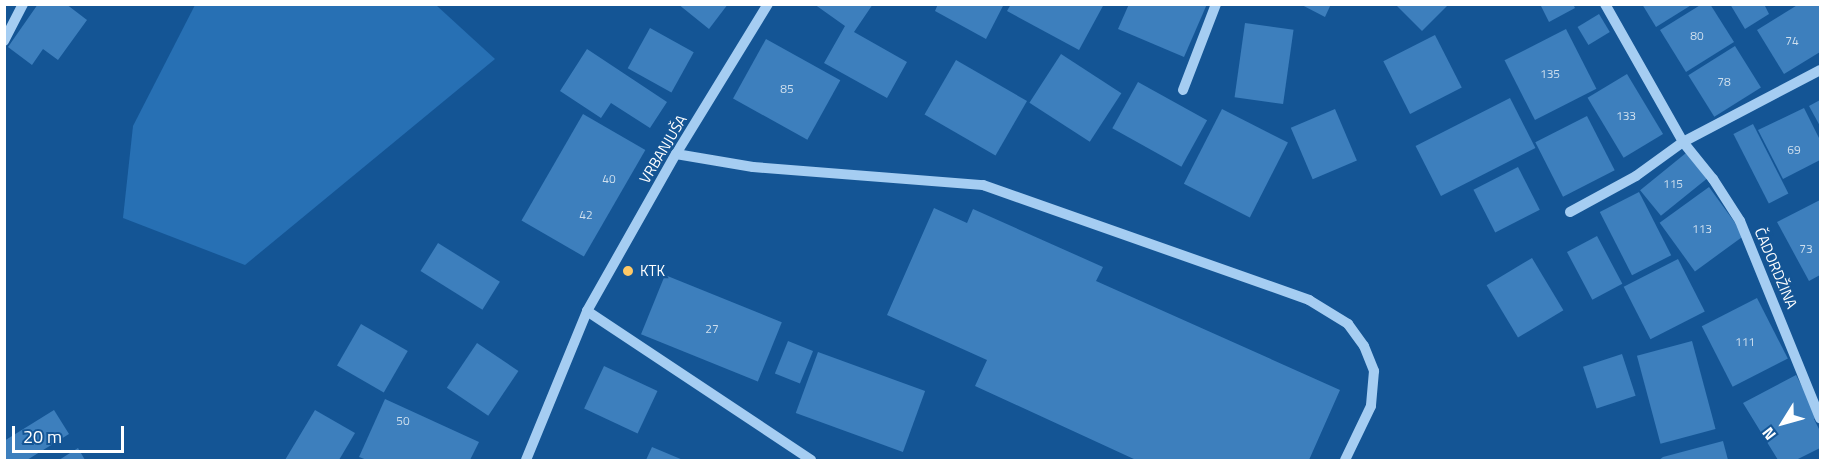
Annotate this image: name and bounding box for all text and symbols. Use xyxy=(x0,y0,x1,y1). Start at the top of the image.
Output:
house number: 80 xyxy=(1690,29,1704,43)
house number: 74 xyxy=(1785,34,1799,48)
house number: 135 xyxy=(1540,67,1560,81)
house number: 78 xyxy=(1717,75,1731,89)
house number: 85 xyxy=(780,82,794,96)
house number: 133 xyxy=(1616,109,1636,123)
street label: VRBANJUŠA xyxy=(635,111,691,187)
house number: 69 xyxy=(1787,143,1801,157)
house number: 40 xyxy=(602,172,616,186)
house number: 115 xyxy=(1663,177,1683,191)
house number: 42 xyxy=(579,208,593,222)
house number: 113 xyxy=(1692,222,1712,236)
street label: ČADORDŽINA xyxy=(1751,225,1801,311)
house number: 73 xyxy=(1799,242,1813,256)
place label: KTK xyxy=(640,262,665,280)
marker: KTK xyxy=(621,264,635,278)
house number: 27 xyxy=(705,322,719,336)
house number: 111 xyxy=(1735,335,1755,349)
north arrow xyxy=(1753,393,1813,453)
scale bar xyxy=(15,414,128,452)
house number: 50 xyxy=(396,414,410,428)
text: N xyxy=(1756,422,1782,445)
text: 20 m xyxy=(23,423,62,450)

